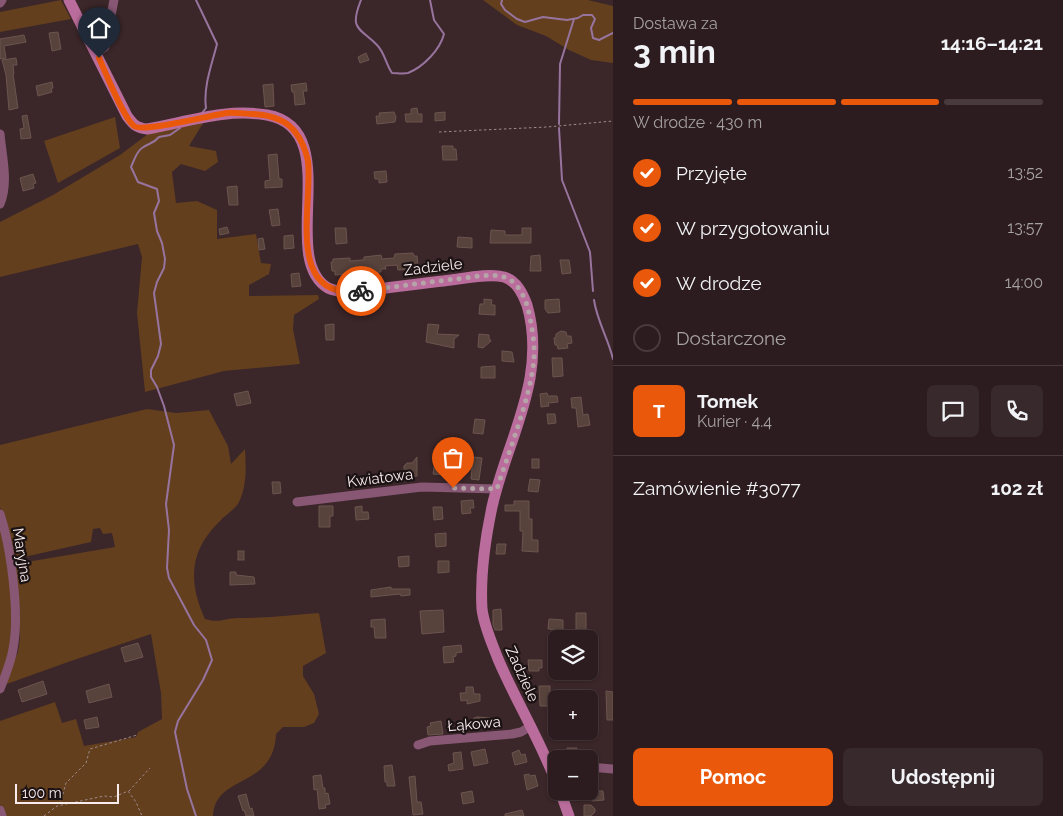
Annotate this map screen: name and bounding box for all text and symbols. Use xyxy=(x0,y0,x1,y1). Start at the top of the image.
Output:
pin xyxy=(78,7,120,58)
icon: home xyxy=(85,14,113,42)
text: Dostawa za xyxy=(633,14,718,33)
text: 14:16–14:21 xyxy=(941,32,1043,54)
text: 3 min xyxy=(633,33,716,70)
text: W drodze · 430 m xyxy=(633,113,762,132)
icon: check xyxy=(633,159,661,187)
text: Przyjęte xyxy=(676,162,747,184)
text: 13:52 xyxy=(1008,163,1043,182)
icon: check xyxy=(633,214,661,242)
text: W przygotowaniu xyxy=(676,217,830,239)
text: 13:57 xyxy=(1007,218,1043,237)
street label: Zadziele xyxy=(402,254,464,280)
courier xyxy=(336,266,386,316)
icon: check xyxy=(633,269,661,297)
text: W drodze xyxy=(676,272,762,294)
text: 14:00 xyxy=(1005,273,1043,292)
icon: bike xyxy=(347,277,375,305)
text: Dostarczone xyxy=(676,327,786,349)
button: chat xyxy=(927,385,979,437)
button: phone xyxy=(991,385,1043,437)
text: Tomek xyxy=(697,390,758,412)
text: T xyxy=(653,400,665,422)
text: Kurier · 4.4 xyxy=(697,412,772,431)
pin xyxy=(432,437,474,488)
icon: bag xyxy=(439,444,467,472)
street label: Kwiatowa xyxy=(346,465,414,491)
text: Zamówienie #3077 xyxy=(633,477,801,499)
text: 102 zł xyxy=(991,477,1043,499)
street label: Maryjna xyxy=(9,526,35,584)
map controls xyxy=(548,630,598,800)
button: layers xyxy=(548,630,598,680)
street label: Zadziele xyxy=(501,643,543,705)
button: + xyxy=(548,690,598,740)
street label: Łąkowa xyxy=(447,713,501,735)
button: Pomoc xyxy=(633,748,833,806)
button: Udostępnij xyxy=(843,748,1043,806)
button: − xyxy=(548,750,598,800)
scale bar xyxy=(15,781,119,804)
text: 100 m xyxy=(22,785,62,801)

